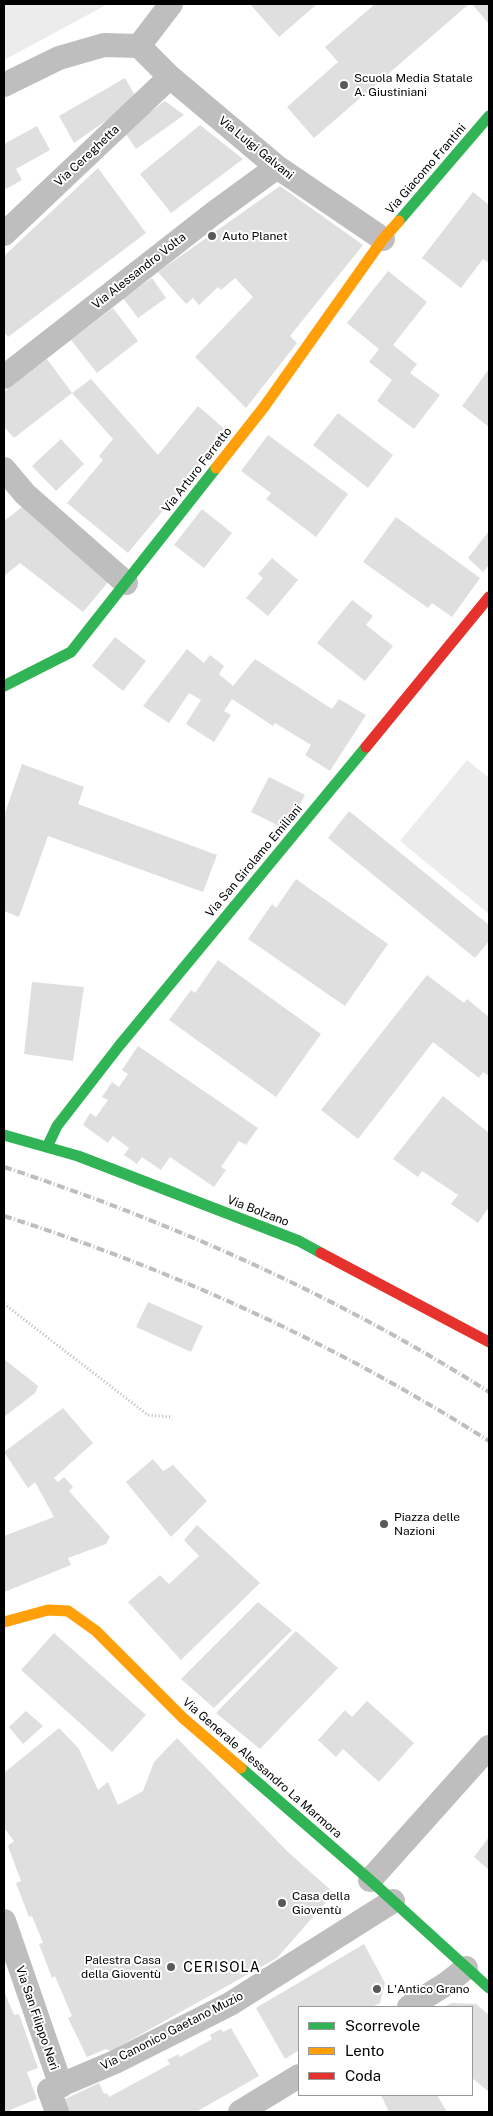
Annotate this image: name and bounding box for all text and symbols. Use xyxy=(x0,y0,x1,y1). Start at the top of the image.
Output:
place label: Scuola Media Statale A. Giustiniani xyxy=(354,71,473,99)
marker: Scuola Media Statale A. Giustiniani xyxy=(338,79,350,91)
street label: Via Luigi Galvani xyxy=(216,113,296,183)
street label: Via Giacomo Frantini xyxy=(383,121,469,217)
street label: Via Cereghetta xyxy=(52,122,122,190)
place label: Auto Planet xyxy=(222,229,288,243)
street label: Via Alessandro Volta xyxy=(89,230,189,312)
marker: Auto Planet xyxy=(206,230,218,242)
street label: Via Arturo Ferretto xyxy=(159,424,235,516)
street label: Via San Girolamo Emiliani xyxy=(203,802,305,920)
street label: Via Bolzano xyxy=(225,1193,291,1229)
place label: Piazza delle Nazioni xyxy=(394,1510,460,1538)
marker: Piazza delle Nazioni xyxy=(378,1518,390,1530)
street label: Via Generale Alessandro La Marmora xyxy=(179,1695,345,1841)
place label: Casa della Gioventù xyxy=(292,1889,350,1917)
marker: Casa della Gioventù xyxy=(276,1897,288,1909)
place label: Palestra Casa della Gioventù xyxy=(81,1953,161,1981)
district label: CERISOLA xyxy=(182,1960,262,1976)
marker: Palestra Casa della Gioventù xyxy=(165,1961,177,1973)
street label: Via San Filippo Neri xyxy=(12,1964,62,2072)
place label: L'Antico Grano xyxy=(387,1982,470,1996)
marker: L'Antico Grano xyxy=(371,1983,383,1995)
street label: Via Canonico Gaetano Muzio xyxy=(98,1989,246,2073)
legend xyxy=(298,2006,473,2096)
text: Scorrevole xyxy=(345,2017,420,2034)
text: Lento xyxy=(345,2042,384,2059)
text: Coda xyxy=(345,2067,381,2084)

